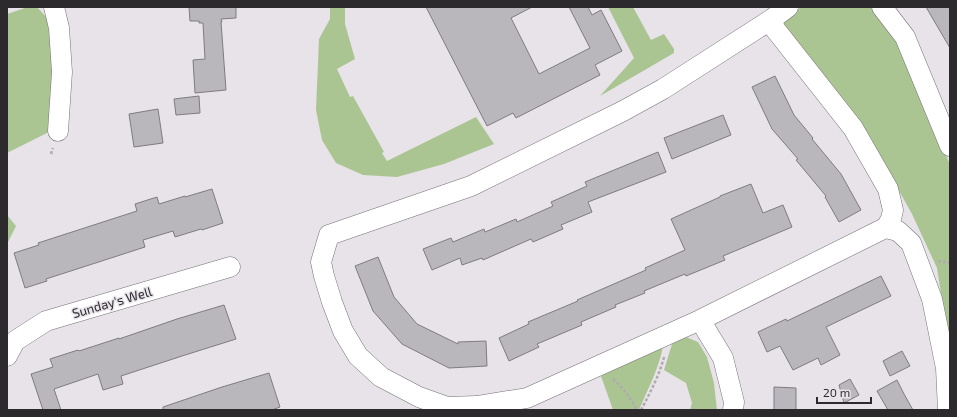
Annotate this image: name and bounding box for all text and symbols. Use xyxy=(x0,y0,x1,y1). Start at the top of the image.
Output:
street label: Sunday's Well xyxy=(70,283,154,321)
scale bar xyxy=(817,379,871,405)
text: 20 m xyxy=(823,385,850,399)

